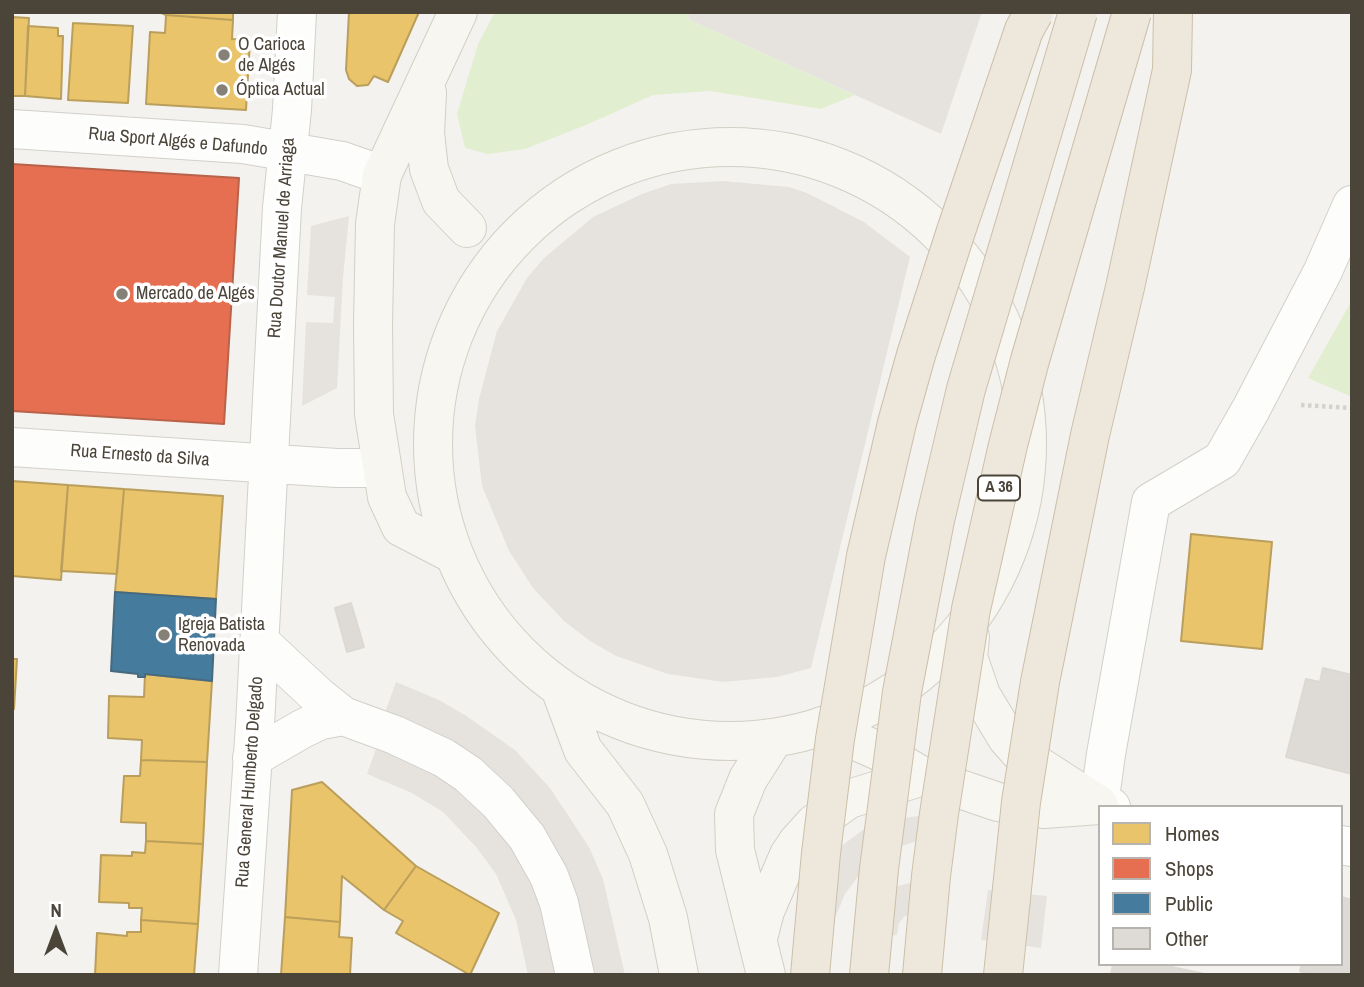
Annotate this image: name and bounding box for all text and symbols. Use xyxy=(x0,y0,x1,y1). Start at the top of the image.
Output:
place label: O Carioca de Algés xyxy=(238,34,305,76)
marker: O Carioca de Algés xyxy=(216,47,232,63)
place label: Óptica Actual xyxy=(236,79,325,101)
marker: Óptica Actual xyxy=(214,82,230,98)
street label: Rua Sport Algés e Dafundo xyxy=(88,123,268,161)
street label: Rua Doutor Manuel de Arriaga xyxy=(264,137,300,339)
place label: Mercado de Algés xyxy=(136,283,255,305)
marker: Mercado de Algés xyxy=(114,286,130,302)
street label: Rua Ernesto da Silva xyxy=(70,440,210,472)
road number: A 36 xyxy=(978,475,1020,500)
place label: Igreja Batista Renovada xyxy=(178,614,265,656)
marker: Igreja Batista Renovada xyxy=(156,627,172,643)
street label: Rua General Humberto Delgado xyxy=(232,676,268,888)
legend xyxy=(1098,805,1343,966)
text: Homes xyxy=(1165,819,1220,848)
text: Shops xyxy=(1165,854,1214,883)
text: Public xyxy=(1165,889,1213,918)
north arrow xyxy=(21,896,91,966)
text: N xyxy=(50,897,62,923)
text: Other xyxy=(1165,924,1208,953)

